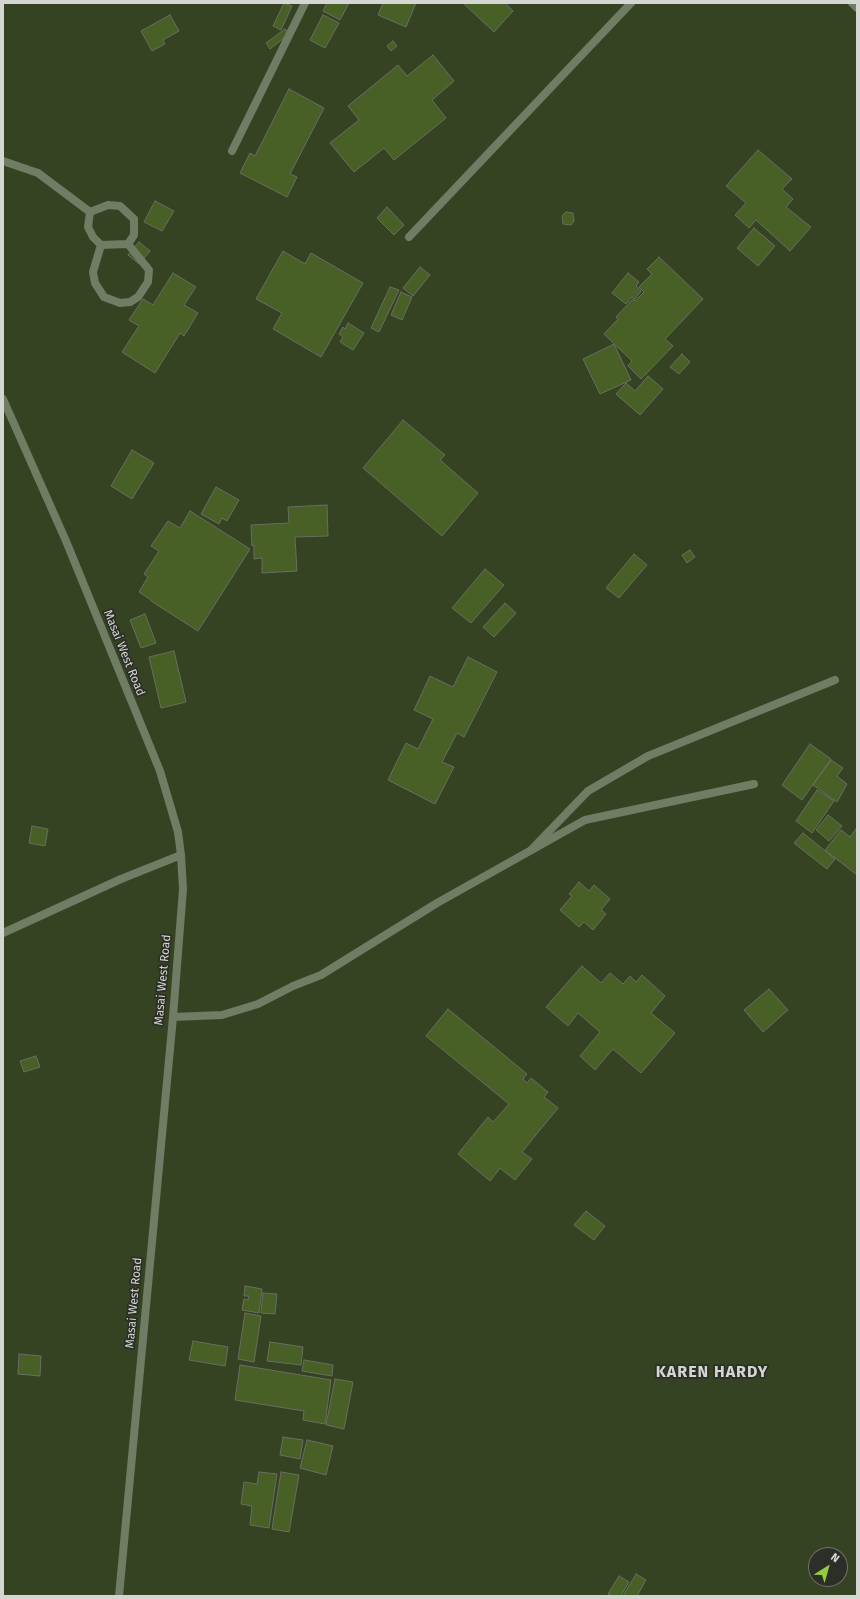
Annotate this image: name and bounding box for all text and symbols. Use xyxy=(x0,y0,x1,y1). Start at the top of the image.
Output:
street label: Masai West Road xyxy=(100,608,148,698)
street label: Masai West Road xyxy=(152,934,174,1026)
street label: Masai West Road xyxy=(123,1257,145,1349)
district label: KAREN HARDY xyxy=(656,1363,768,1383)
north arrow xyxy=(808,1547,848,1587)
text: N xyxy=(828,1550,842,1565)

